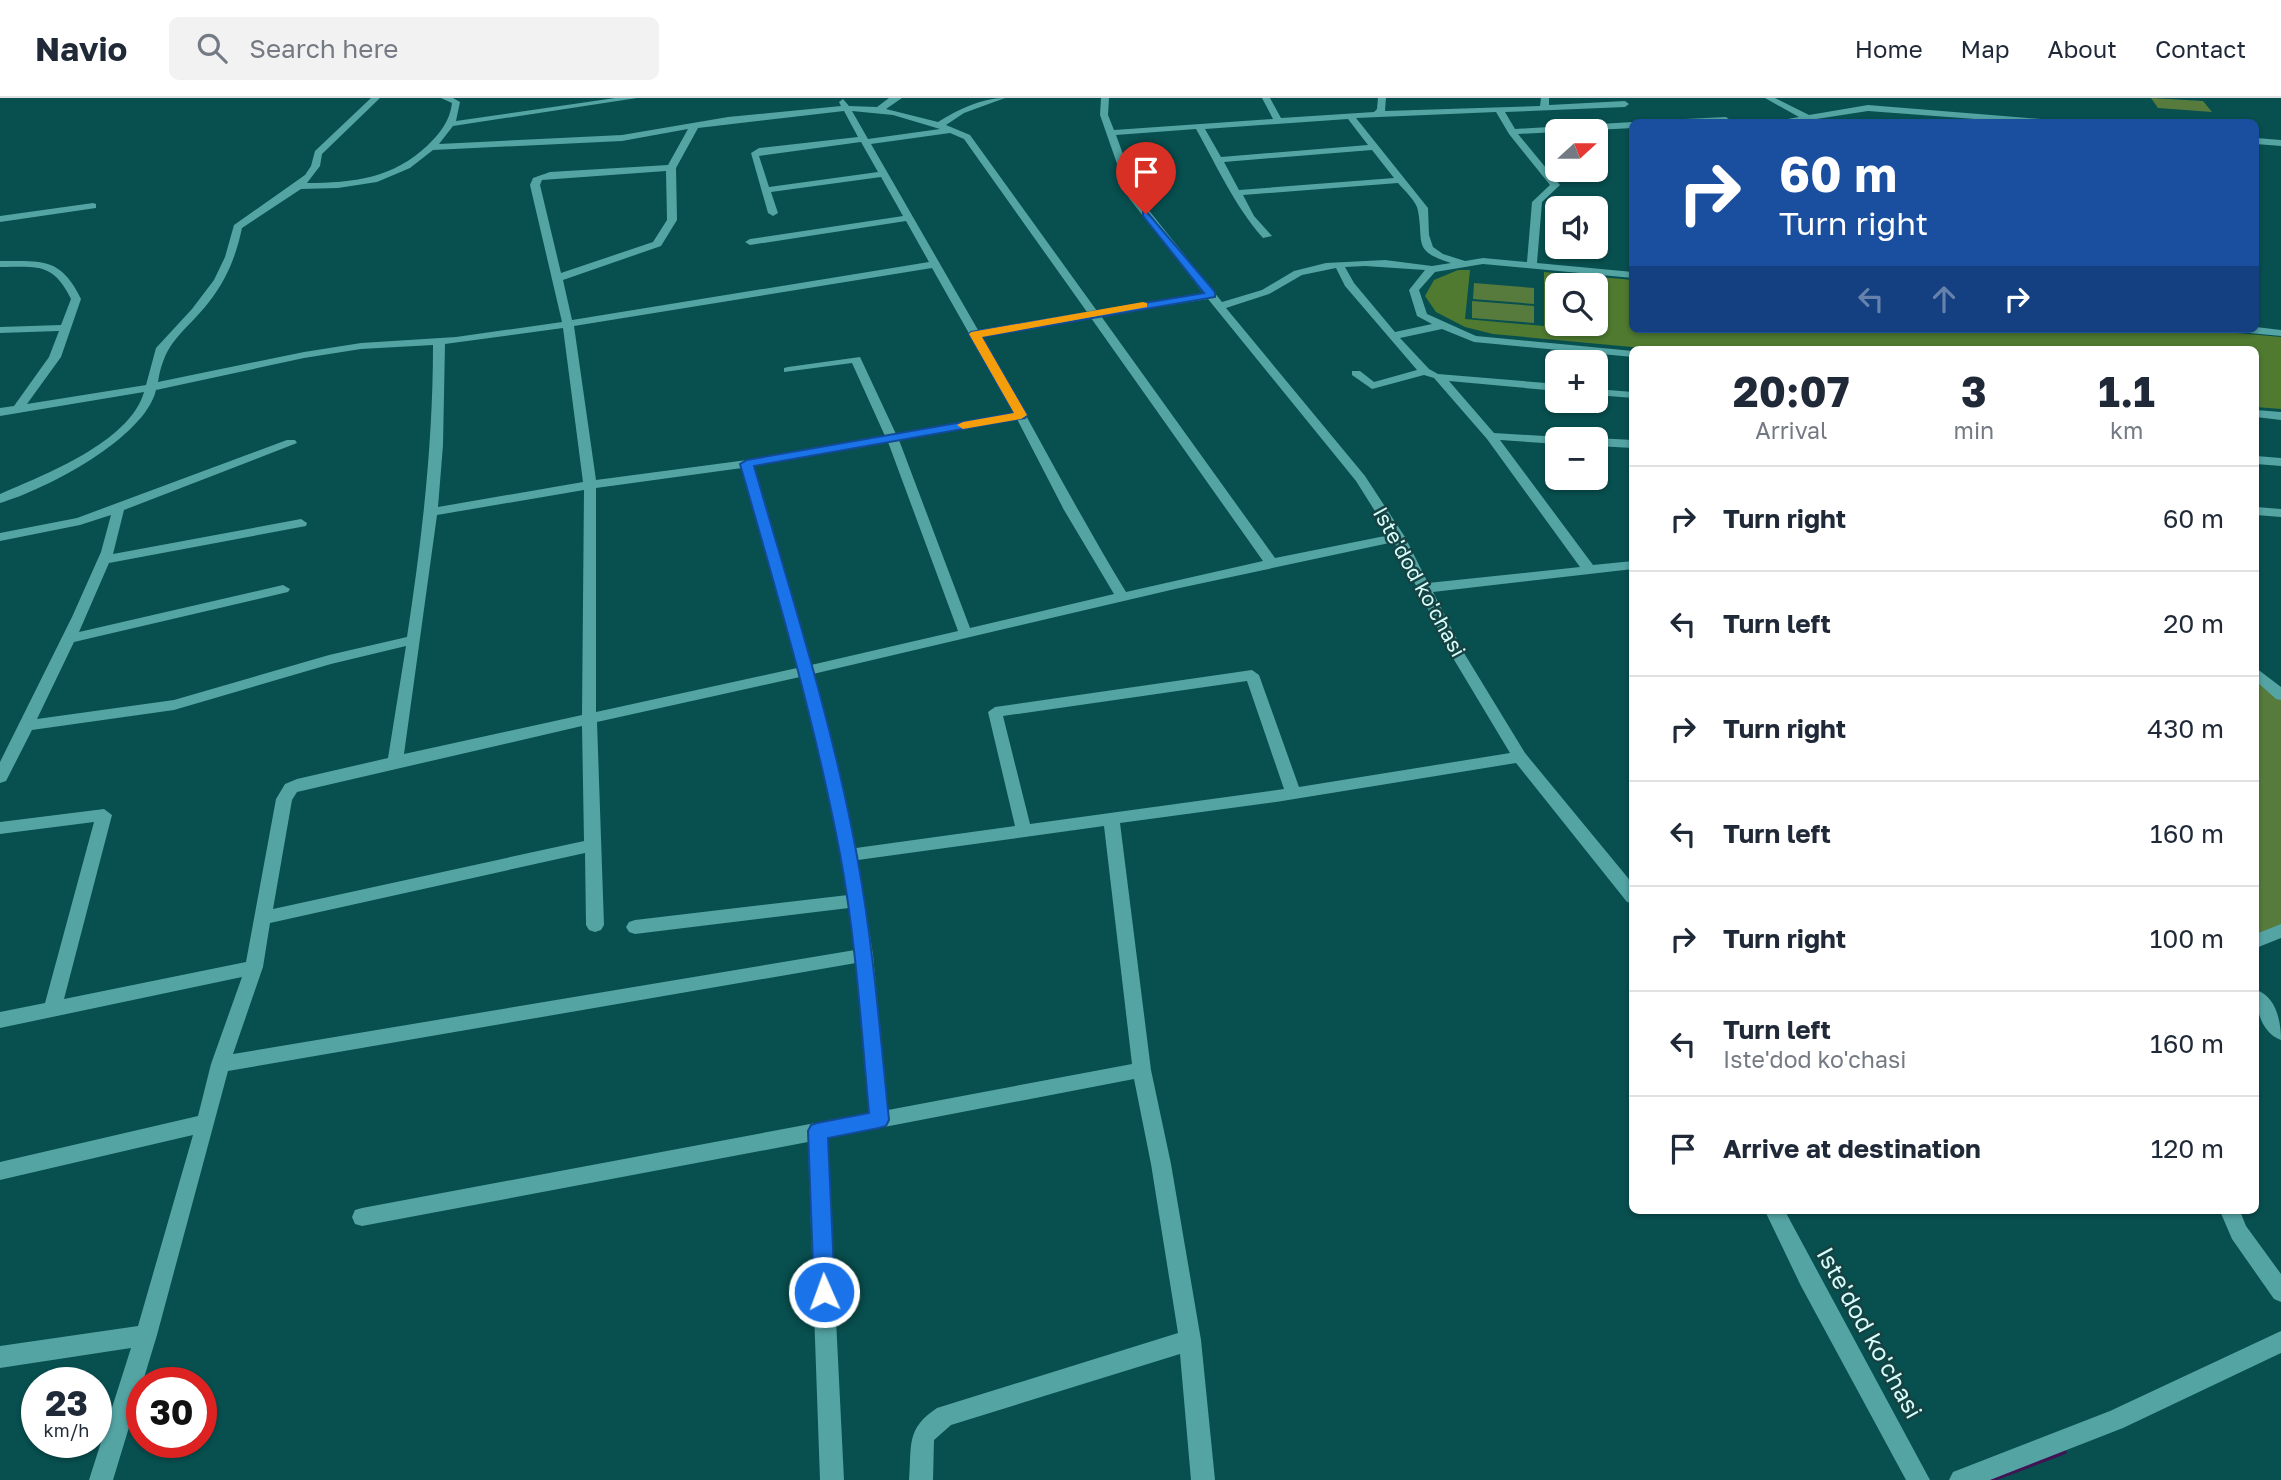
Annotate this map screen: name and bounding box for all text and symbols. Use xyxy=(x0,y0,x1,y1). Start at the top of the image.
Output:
search box xyxy=(169,17,659,80)
text: Navio xyxy=(35,29,127,68)
icon: search xyxy=(193,29,231,67)
text: Search here xyxy=(249,33,398,64)
text: Home xyxy=(1855,34,1923,63)
text: Map xyxy=(1961,34,2010,63)
text: About xyxy=(2048,34,2117,63)
text: Contact xyxy=(2155,34,2246,63)
north arrow xyxy=(1545,119,1608,182)
map controls xyxy=(1545,119,1608,490)
pin xyxy=(1116,142,1176,214)
text: 60 m xyxy=(1779,144,1897,203)
icon: right xyxy=(1664,147,1755,238)
icon: arrive xyxy=(1127,153,1165,191)
button: sound xyxy=(1545,196,1608,259)
text: Turn right xyxy=(1779,204,1928,242)
button: search xyxy=(1545,273,1608,336)
icon: left xyxy=(1852,280,1890,318)
icon: ahead xyxy=(1925,280,1963,318)
icon: right xyxy=(1998,280,2036,318)
button: + xyxy=(1545,350,1608,413)
text: 20:07 xyxy=(1733,366,1850,416)
text: 3 xyxy=(1961,366,1987,416)
text: 1.1 xyxy=(2098,366,2155,416)
text: Arrival xyxy=(1755,416,1827,444)
text: min xyxy=(1954,416,1994,444)
text: km xyxy=(2110,416,2143,444)
button: − xyxy=(1545,427,1608,490)
icon: right xyxy=(1664,500,1702,538)
street label: Iste'dod ko'chasi xyxy=(1368,502,1472,661)
text: Turn right xyxy=(1723,503,1846,534)
text: 60 m xyxy=(2163,503,2224,534)
icon: left xyxy=(1664,605,1702,643)
text: Turn left xyxy=(1723,608,1831,639)
text: 20 m xyxy=(2163,608,2224,639)
icon: right xyxy=(1664,710,1702,748)
text: Turn right xyxy=(1723,713,1846,744)
text: 430 m xyxy=(2147,713,2224,744)
icon: left xyxy=(1664,815,1702,853)
text: Turn left xyxy=(1723,818,1831,849)
text: 160 m xyxy=(2150,818,2224,849)
icon: right xyxy=(1664,920,1702,958)
text: Turn right xyxy=(1723,923,1846,954)
text: 100 m xyxy=(2150,923,2224,954)
text: Turn left xyxy=(1723,1014,1831,1045)
icon: left xyxy=(1664,1025,1702,1063)
text: 160 m xyxy=(2150,1028,2224,1059)
text: Iste'dod ko'chasi xyxy=(1723,1045,1906,1073)
icon: arrive xyxy=(1664,1130,1702,1168)
text: Arrive at destination xyxy=(1723,1133,1981,1164)
text: 120 m xyxy=(2151,1133,2224,1164)
street label: Iste'dod ko'chasi xyxy=(1811,1242,1929,1423)
position arrow xyxy=(787,1255,861,1329)
speed limit sign: 30 xyxy=(126,1367,217,1458)
text: 23 xyxy=(45,1382,88,1424)
text: km/h xyxy=(44,1419,89,1441)

